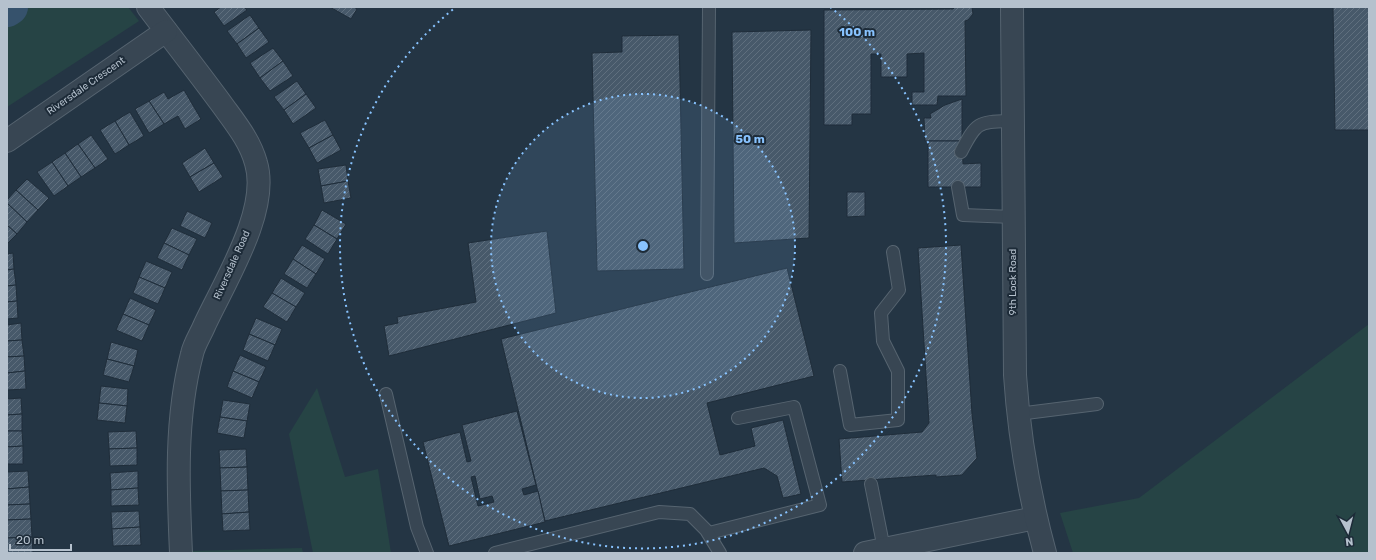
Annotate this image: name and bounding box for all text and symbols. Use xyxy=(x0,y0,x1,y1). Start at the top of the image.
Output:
text: 100 m xyxy=(839,25,875,39)
street label: Riversdale Crescent xyxy=(45,54,128,118)
text: 50 m xyxy=(735,132,765,146)
street label: Riversdale Road xyxy=(211,229,253,301)
centre of rings xyxy=(636,239,650,253)
street label: 9th Lock Road xyxy=(1007,249,1019,315)
north arrow xyxy=(1328,512,1368,552)
scale bar xyxy=(10,526,71,552)
text: 20 m xyxy=(16,533,44,547)
text: N xyxy=(1344,534,1354,548)

